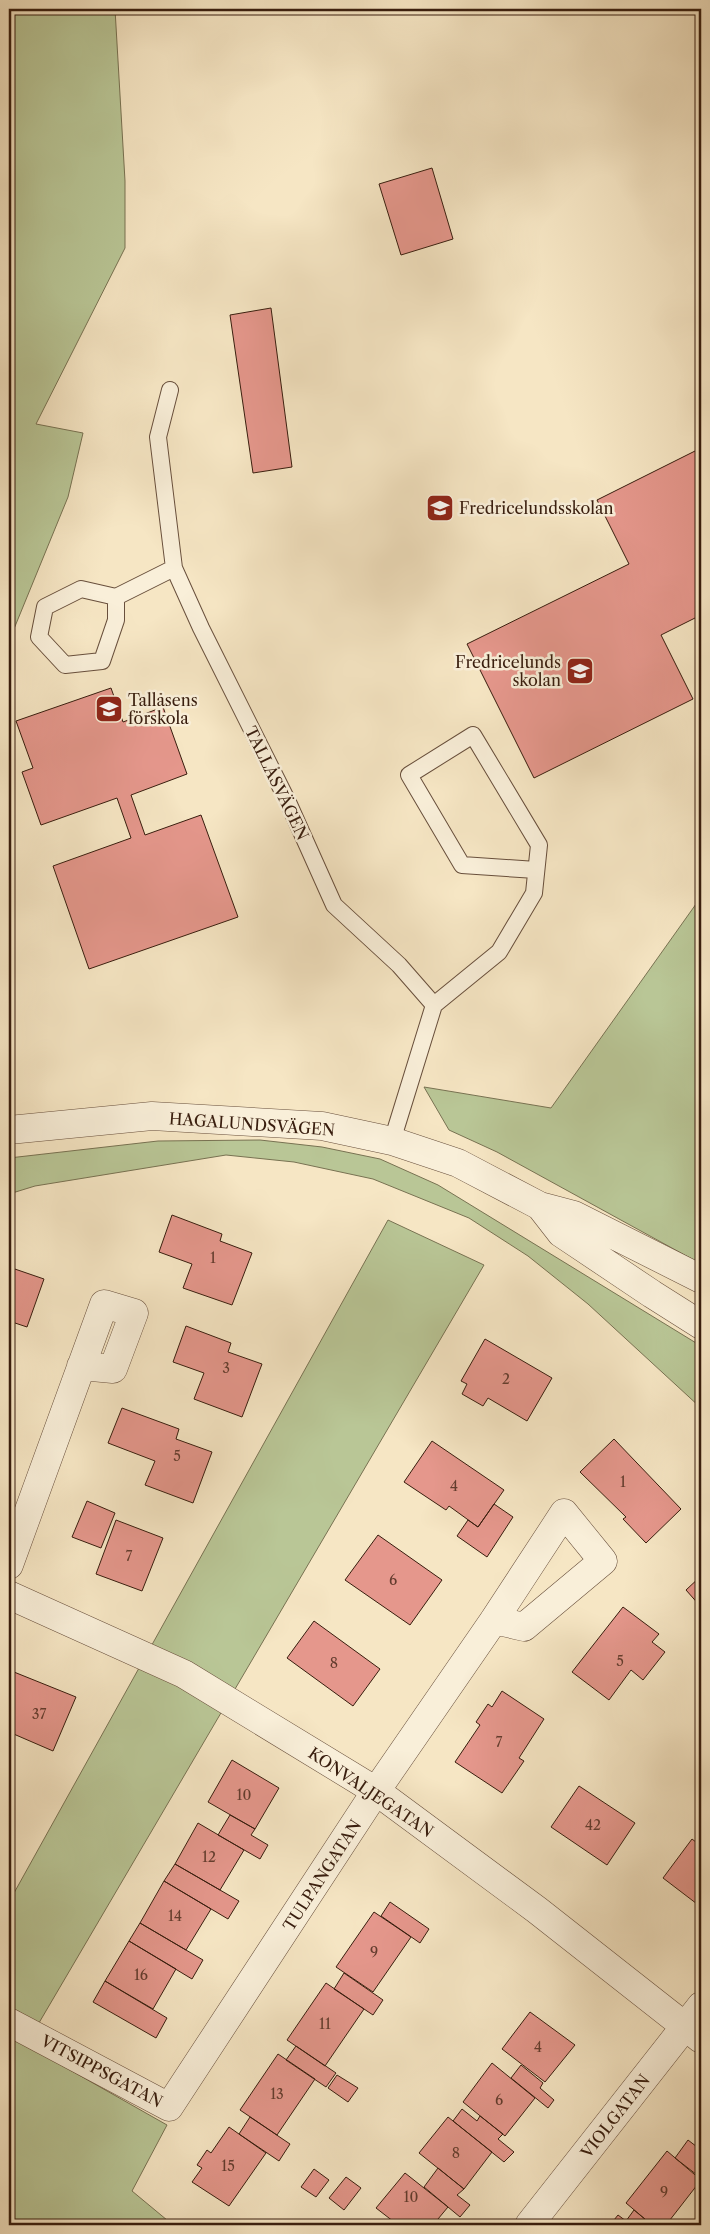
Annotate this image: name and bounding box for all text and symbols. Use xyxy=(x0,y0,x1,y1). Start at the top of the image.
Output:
school or university icon: Fredricelundsskolan xyxy=(425,493,455,523)
place label: Fredricelundsskolan xyxy=(459,498,614,518)
place label: Fredricelunds skolan xyxy=(455,652,561,690)
school or university icon: Fredricelunds skolan xyxy=(565,656,595,686)
place label: Tallåsens förskola xyxy=(128,690,198,728)
school or university icon: Tallåsens förskola xyxy=(94,694,124,724)
street label: TALLÅSVÄGEN xyxy=(241,723,313,843)
street label: HAGALUNDSVÄGEN xyxy=(168,1108,336,1140)
house number: 1 xyxy=(210,1249,216,1267)
house number: 3 xyxy=(222,1359,230,1377)
house number: 2 xyxy=(502,1370,510,1388)
house number: 5 xyxy=(173,1447,181,1465)
house number: 1 xyxy=(620,1473,626,1491)
house number: 4 xyxy=(450,1477,458,1495)
house number: 7 xyxy=(126,1547,133,1565)
house number: 6 xyxy=(389,1571,397,1589)
house number: 5 xyxy=(616,1652,624,1670)
house number: 8 xyxy=(330,1654,338,1672)
house number: 37 xyxy=(32,1705,46,1723)
house number: 7 xyxy=(496,1733,503,1751)
street label: KONVALJEGATAN xyxy=(305,1743,437,1841)
house number: 10 xyxy=(237,1786,251,1804)
street label: TULPANGATAN xyxy=(279,1816,365,1934)
house number: 42 xyxy=(585,1816,601,1834)
house number: 12 xyxy=(202,1848,216,1866)
house number: 14 xyxy=(168,1907,182,1925)
house number: 9 xyxy=(370,1943,378,1961)
house number: 16 xyxy=(134,1966,148,1984)
house number: 11 xyxy=(319,2015,331,2033)
street label: VITSIPPSGATAN xyxy=(37,2030,166,2112)
house number: 4 xyxy=(534,2038,542,2056)
street label: VIOLGATAN xyxy=(576,2070,654,2162)
house number: 13 xyxy=(270,2085,284,2103)
house number: 6 xyxy=(495,2091,503,2109)
house number: 8 xyxy=(452,2144,460,2162)
house number: 15 xyxy=(221,2157,235,2175)
house number: 9 xyxy=(660,2183,668,2201)
house number: 10 xyxy=(404,2188,418,2206)

